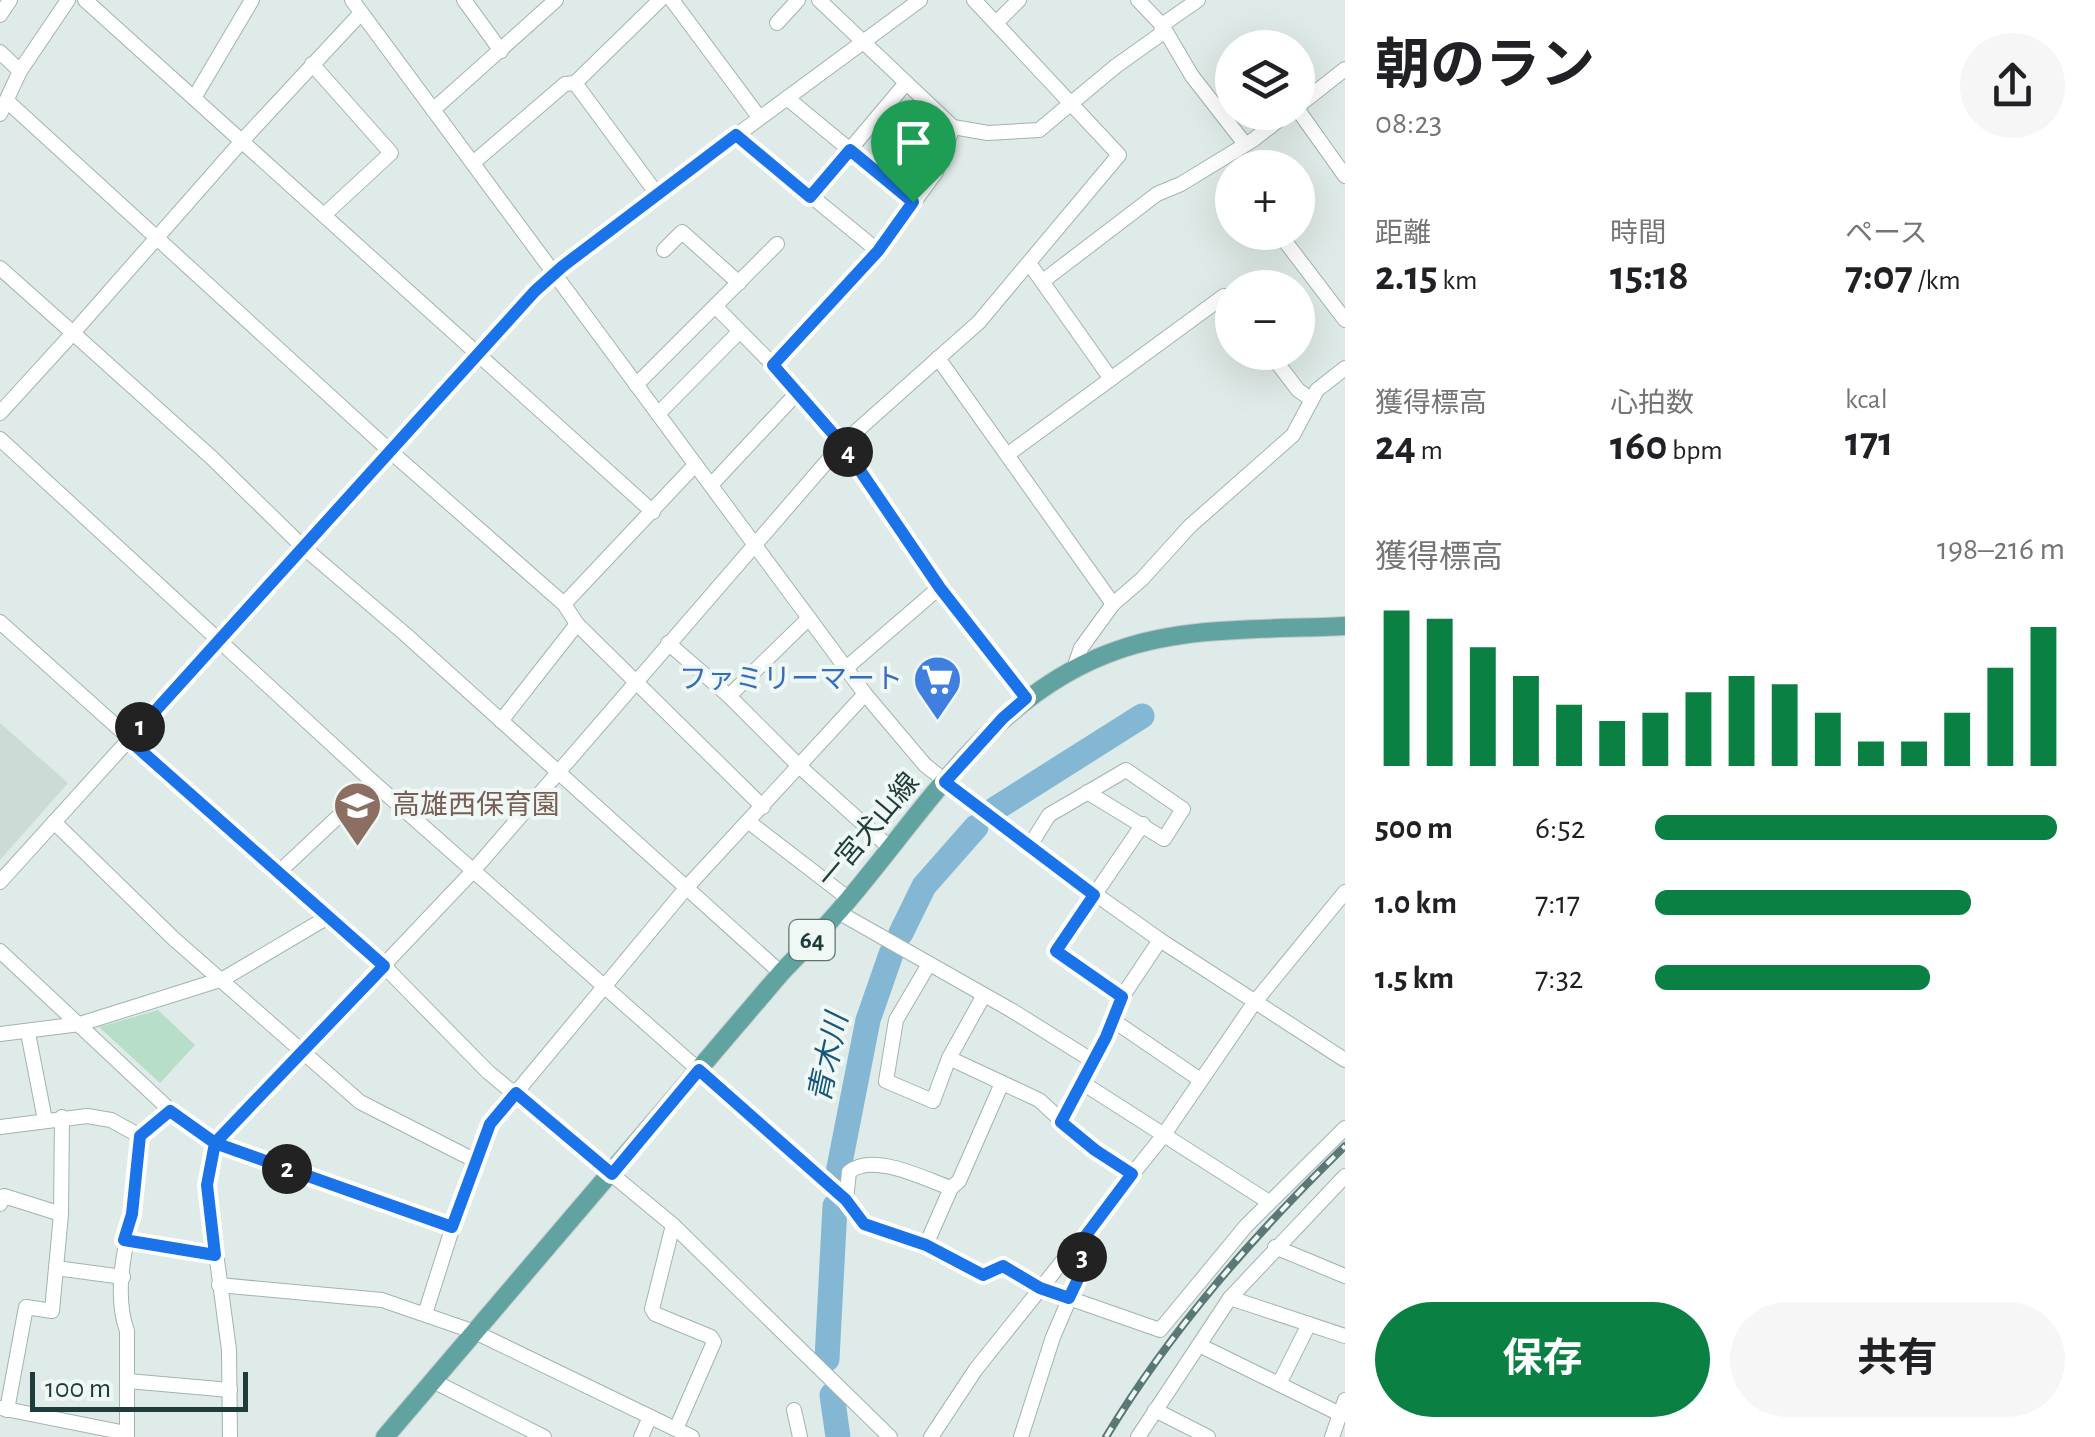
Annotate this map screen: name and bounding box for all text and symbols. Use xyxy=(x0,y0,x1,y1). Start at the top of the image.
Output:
map controls xyxy=(1215,30,1315,370)
button: layers xyxy=(1215,30,1315,130)
button: share xyxy=(1960,33,2065,138)
text: 朝のラン xyxy=(1375,39,1595,94)
pin xyxy=(871,100,956,203)
text: 08:23 xyxy=(1375,107,1442,139)
icon: arrive xyxy=(886,115,941,170)
button: + xyxy=(1215,150,1315,250)
text: 距離 xyxy=(1375,220,1431,248)
text: 時間 xyxy=(1610,220,1666,248)
text: ペース xyxy=(1845,220,1928,248)
text: 2.15 xyxy=(1375,255,1438,297)
text: 15:18 xyxy=(1610,255,1689,297)
text: 7:07 xyxy=(1845,255,1913,297)
text: km xyxy=(1438,267,1477,295)
text: /km xyxy=(1913,267,1961,295)
button: − xyxy=(1215,270,1315,370)
text: kcal xyxy=(1845,386,1888,414)
text: 獲得標高 xyxy=(1375,390,1487,418)
text: 心拍数 xyxy=(1610,390,1694,418)
text: 171 xyxy=(1845,421,1893,463)
text: 24 xyxy=(1375,425,1416,467)
text: 160 xyxy=(1610,425,1667,467)
pin: 4 xyxy=(823,427,873,477)
text: m xyxy=(1416,437,1443,465)
text: bpm xyxy=(1667,437,1723,465)
text: 4 xyxy=(841,438,855,466)
text: 198–216 m xyxy=(1937,533,2065,565)
text: 獲得標高 xyxy=(1375,541,1503,573)
supermarket icon: ファミリーマート xyxy=(912,654,964,722)
place label: ファミリーマート xyxy=(679,666,903,694)
pin: 1 xyxy=(115,702,165,752)
text: 1 xyxy=(135,713,145,741)
street label: 一宮犬山線 xyxy=(812,767,925,894)
school or university icon: 高雄西保育園 xyxy=(331,780,383,848)
place label: 高雄西保育園 xyxy=(392,790,560,820)
text: 500 m xyxy=(1375,812,1453,844)
text: 6:52 xyxy=(1535,812,1585,844)
text: 1.0 km xyxy=(1375,887,1457,919)
text: 7:17 xyxy=(1535,887,1580,919)
road number: 64 xyxy=(790,920,834,960)
text: 1.5 km xyxy=(1375,962,1454,994)
text: 7:32 xyxy=(1535,962,1583,994)
water label: 青木川 xyxy=(803,1008,854,1105)
pin: 2 xyxy=(262,1144,312,1194)
text: 2 xyxy=(280,1155,294,1183)
pin: 3 xyxy=(1057,1232,1107,1282)
text: 3 xyxy=(1076,1243,1088,1271)
button: 保存 xyxy=(1375,1302,1710,1417)
button: 共有 xyxy=(1730,1302,2065,1417)
scale bar xyxy=(30,1367,248,1412)
text: 100 m xyxy=(45,1375,111,1403)

